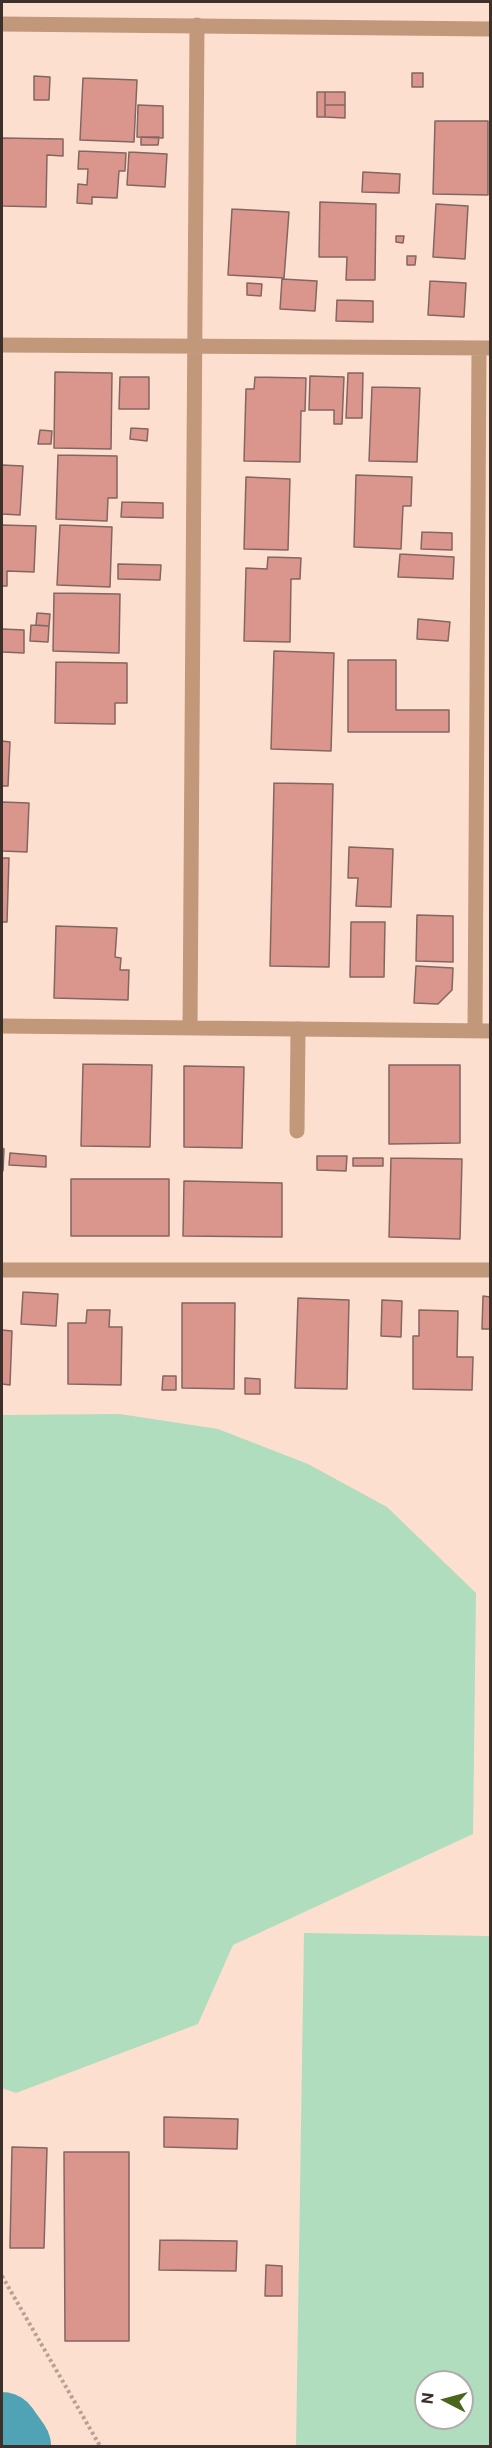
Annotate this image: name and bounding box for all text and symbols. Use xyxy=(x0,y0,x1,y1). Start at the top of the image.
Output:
north arrow xyxy=(414,2370,474,2430)
text: N xyxy=(418,2392,438,2405)

